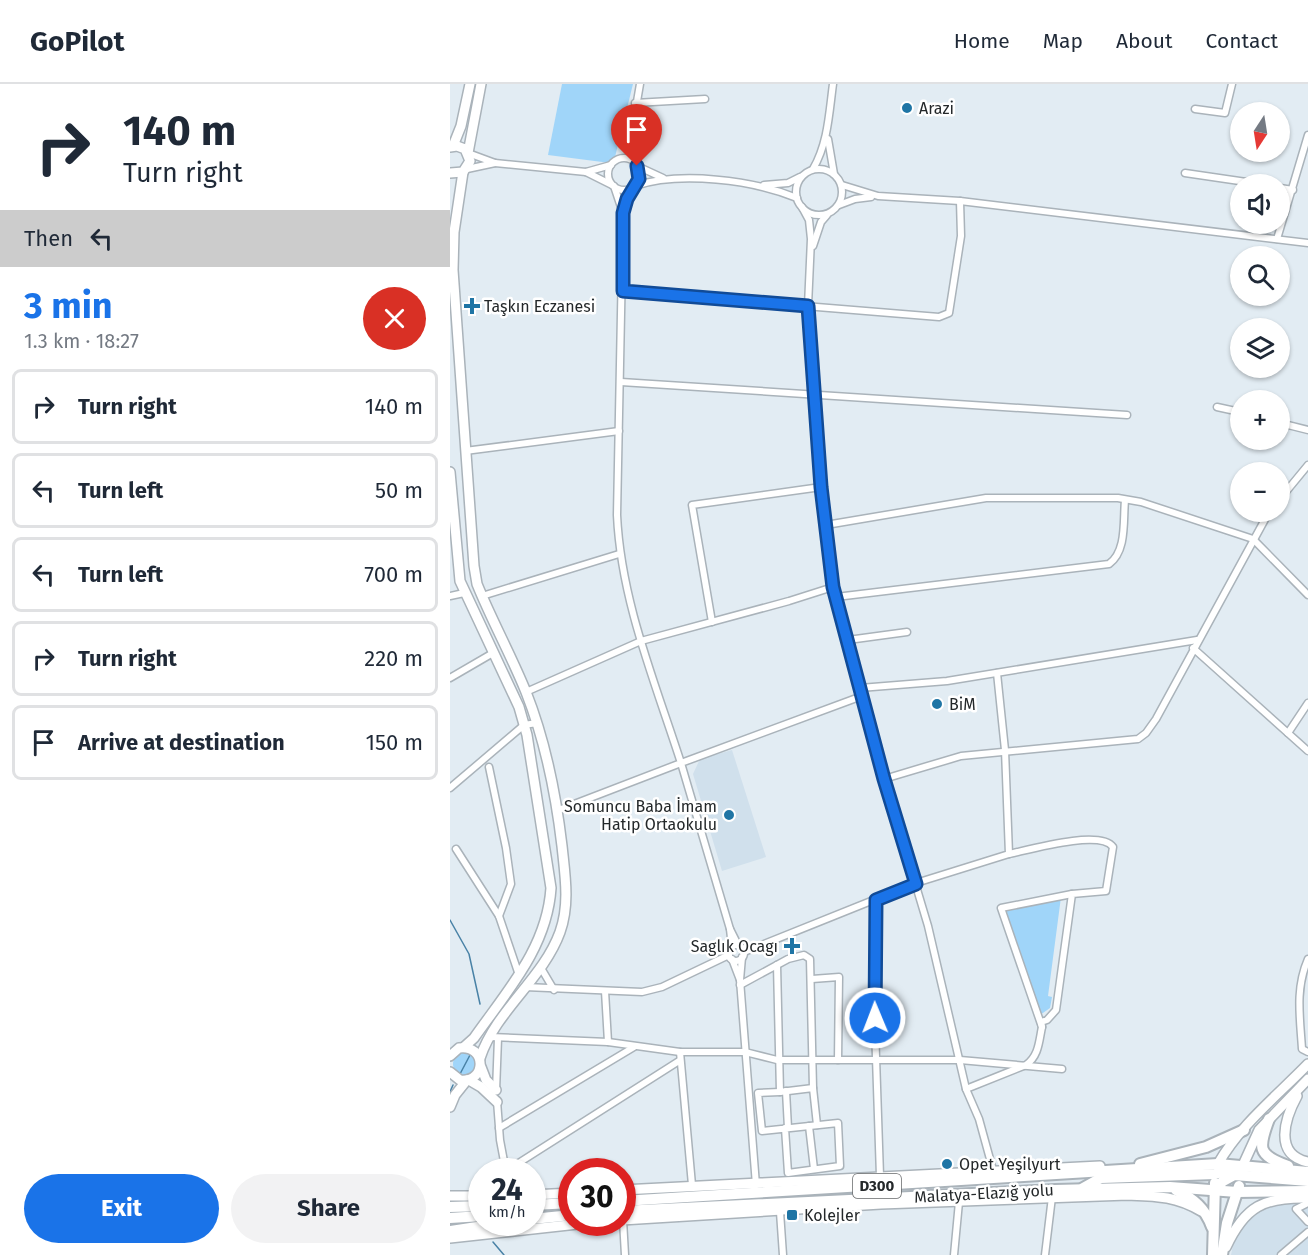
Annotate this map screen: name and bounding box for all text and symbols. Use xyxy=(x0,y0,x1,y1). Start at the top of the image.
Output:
text: GoPilot xyxy=(30,25,124,58)
text: Home xyxy=(954,28,1010,54)
text: Map xyxy=(1043,28,1083,54)
text: About xyxy=(1116,28,1173,54)
text: Contact xyxy=(1206,28,1278,54)
place label: Arazi xyxy=(919,99,954,118)
marker: Arazi xyxy=(900,101,914,115)
north arrow xyxy=(1230,102,1290,162)
map controls xyxy=(1230,102,1290,522)
pin xyxy=(611,104,662,166)
text: 140 m xyxy=(123,106,236,156)
icon: right xyxy=(24,108,102,186)
icon: arrive xyxy=(620,113,653,146)
text: Turn right xyxy=(123,157,243,189)
button: sound xyxy=(1230,174,1290,234)
icon: left xyxy=(85,222,118,255)
text: Then xyxy=(24,225,73,252)
button: search xyxy=(1230,246,1290,306)
text: 3 min xyxy=(24,284,113,328)
button: close xyxy=(363,287,426,350)
place label: Taşkın Eczanesi xyxy=(484,297,595,317)
marker: Taşkın Eczanesi xyxy=(465,299,479,313)
button: layers xyxy=(1230,318,1290,378)
text: 1.3 km · 18:27 xyxy=(24,329,139,353)
icon: right xyxy=(27,390,60,423)
button: + xyxy=(1230,390,1290,450)
text: Turn right xyxy=(78,393,177,420)
text: 140 m xyxy=(365,393,423,420)
button: − xyxy=(1230,462,1290,522)
icon: left xyxy=(27,474,60,507)
text: Turn left xyxy=(78,477,163,504)
text: 50 m xyxy=(375,477,423,504)
icon: left xyxy=(27,558,60,591)
text: Turn left xyxy=(78,561,163,588)
text: 700 m xyxy=(364,561,423,588)
icon: right xyxy=(27,642,60,675)
text: Turn right xyxy=(78,645,177,672)
text: 220 m xyxy=(364,645,423,672)
place label: BiM xyxy=(949,695,976,714)
marker: BiM xyxy=(930,697,944,711)
icon: arrive xyxy=(27,726,60,759)
text: Arrive at destination xyxy=(78,729,285,756)
text: 150 m xyxy=(365,729,423,756)
place label: Somuncu Baba İmam Hatip Ortaokulu xyxy=(564,796,717,834)
marker: Somuncu Baba İmam Hatip Ortaokulu xyxy=(722,808,736,822)
place label: Saglık Ocagı xyxy=(691,937,778,956)
marker: Saglık Ocagı xyxy=(783,937,801,955)
position arrow xyxy=(843,986,907,1050)
place label: Opet Yeşilyurt xyxy=(959,1155,1061,1175)
marker: Opet Yeşilyurt xyxy=(940,1157,954,1171)
speed limit sign: 30 xyxy=(558,1158,636,1236)
text: 24 xyxy=(491,1172,523,1208)
button: Exit xyxy=(24,1174,219,1243)
button: Share xyxy=(231,1174,426,1243)
road number: D300 xyxy=(853,1174,901,1198)
street label: Malatya-Elazığ yolu xyxy=(914,1180,1054,1207)
text: km/h xyxy=(488,1203,526,1221)
place label: Kolejler xyxy=(804,1206,861,1225)
marker: Kolejler xyxy=(785,1208,799,1222)

